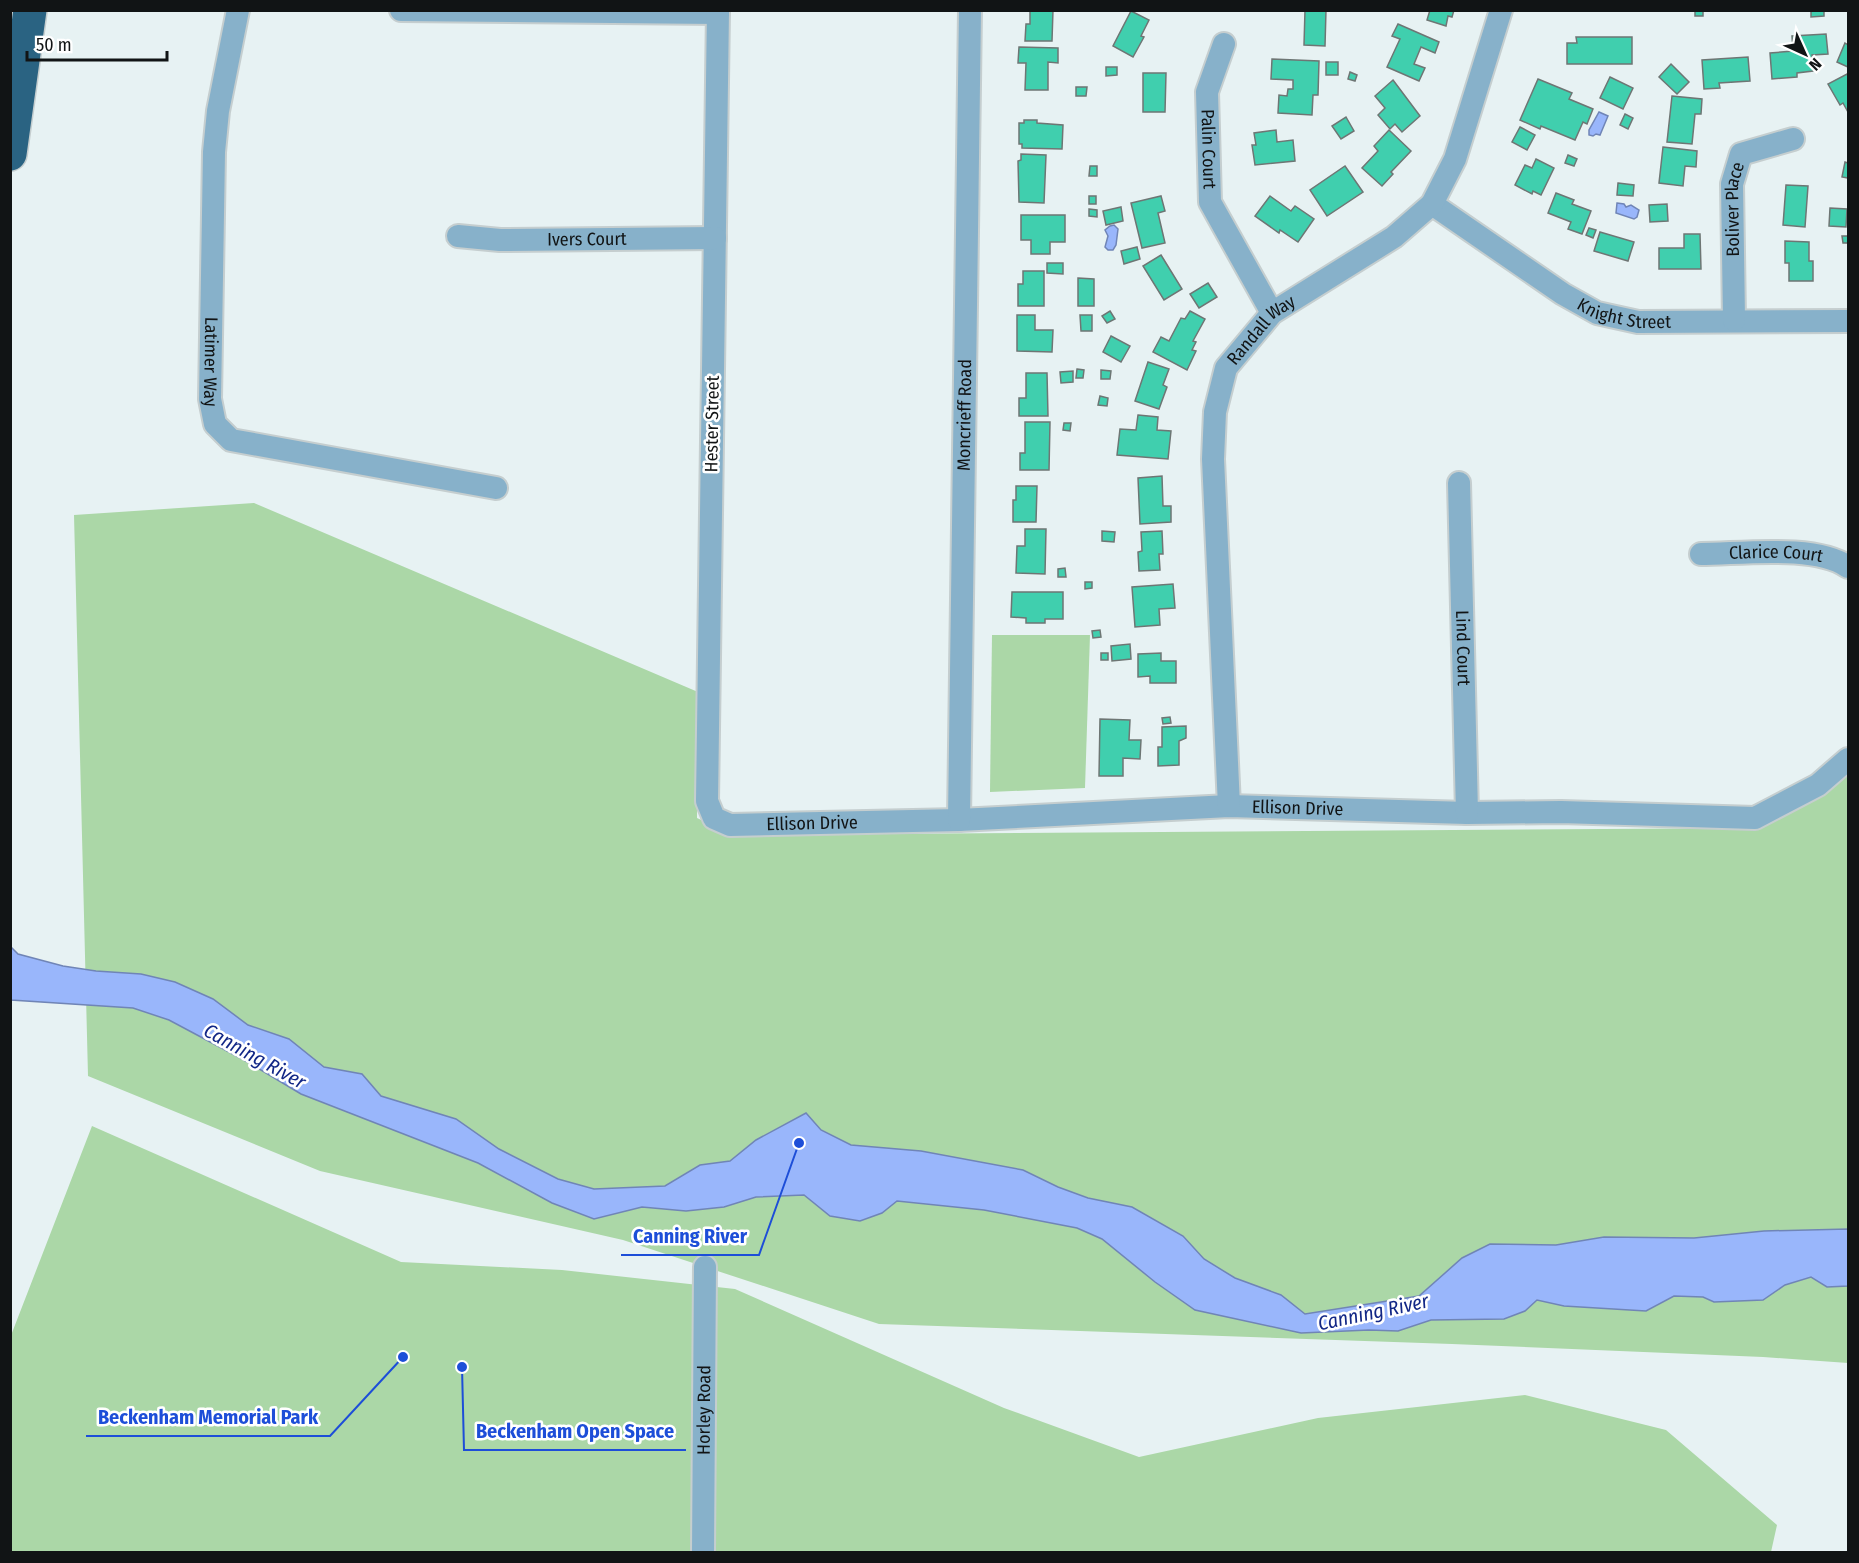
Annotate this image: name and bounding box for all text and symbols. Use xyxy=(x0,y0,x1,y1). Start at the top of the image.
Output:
scale bar xyxy=(27,24,166,62)
north arrow xyxy=(1775,24,1835,84)
text: 50 m xyxy=(36,34,72,56)
text: N xyxy=(1805,54,1825,74)
street label: Palin Court xyxy=(1196,109,1221,189)
street label: Boliver Place xyxy=(1721,159,1749,257)
street label: Ivers Court xyxy=(547,228,627,251)
street label: Randall Way xyxy=(1222,290,1299,369)
street label: Knight Street xyxy=(1573,293,1671,333)
street label: Latimer Way xyxy=(199,317,222,409)
street label: Moncrieff Road xyxy=(953,359,976,471)
street label: Hester Street xyxy=(700,375,724,473)
street label: Clarice Court xyxy=(1729,541,1825,567)
street label: Lind Court xyxy=(1451,610,1475,686)
street label: Ellison Drive xyxy=(1252,796,1344,820)
street label: Ellison Drive xyxy=(766,811,858,835)
water label: Canning River xyxy=(200,1018,311,1094)
callout: Canning River xyxy=(621,1217,759,1255)
text: Canning River xyxy=(633,1224,748,1248)
water label: Canning River xyxy=(1315,1288,1432,1335)
street label: Horley Road xyxy=(693,1365,715,1455)
callout: Beckenham Memorial Park xyxy=(86,1398,330,1436)
text: Beckenham Memorial Park xyxy=(98,1405,319,1429)
callout: Beckenham Open Space xyxy=(464,1412,686,1450)
text: Beckenham Open Space xyxy=(476,1419,674,1443)

